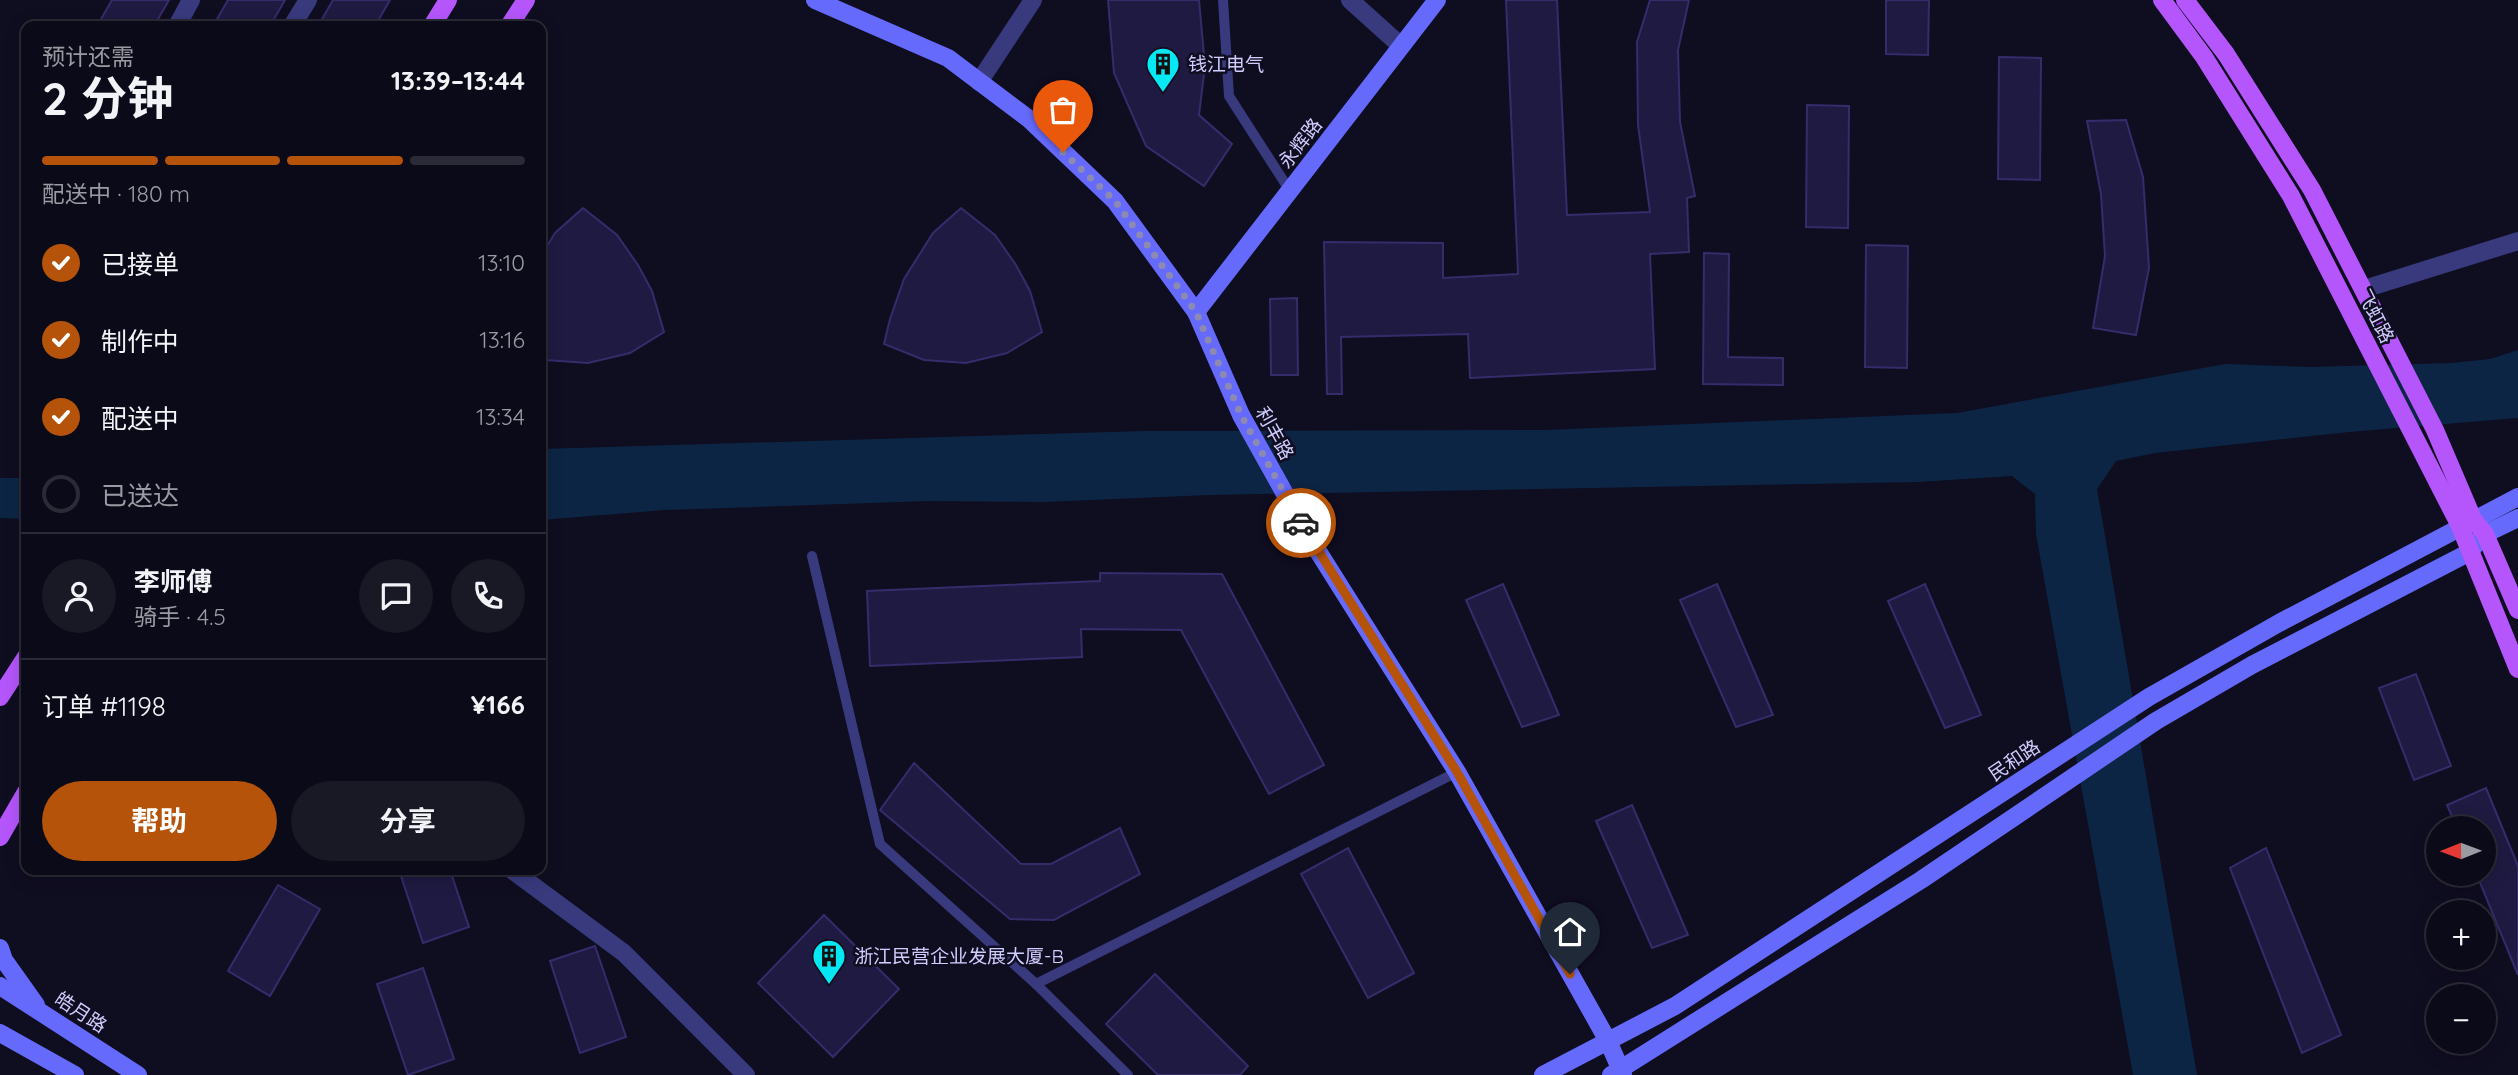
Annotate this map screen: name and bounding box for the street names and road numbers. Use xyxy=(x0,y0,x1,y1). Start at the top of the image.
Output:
street label: 永辉路 xyxy=(1273,113,1327,173)
street label: 飞虹路 xyxy=(2352,285,2400,347)
street label: 利丰路 xyxy=(1251,402,1299,464)
street label: 民和路 xyxy=(1984,734,2044,786)
street label: 皓月路 xyxy=(51,986,111,1038)

